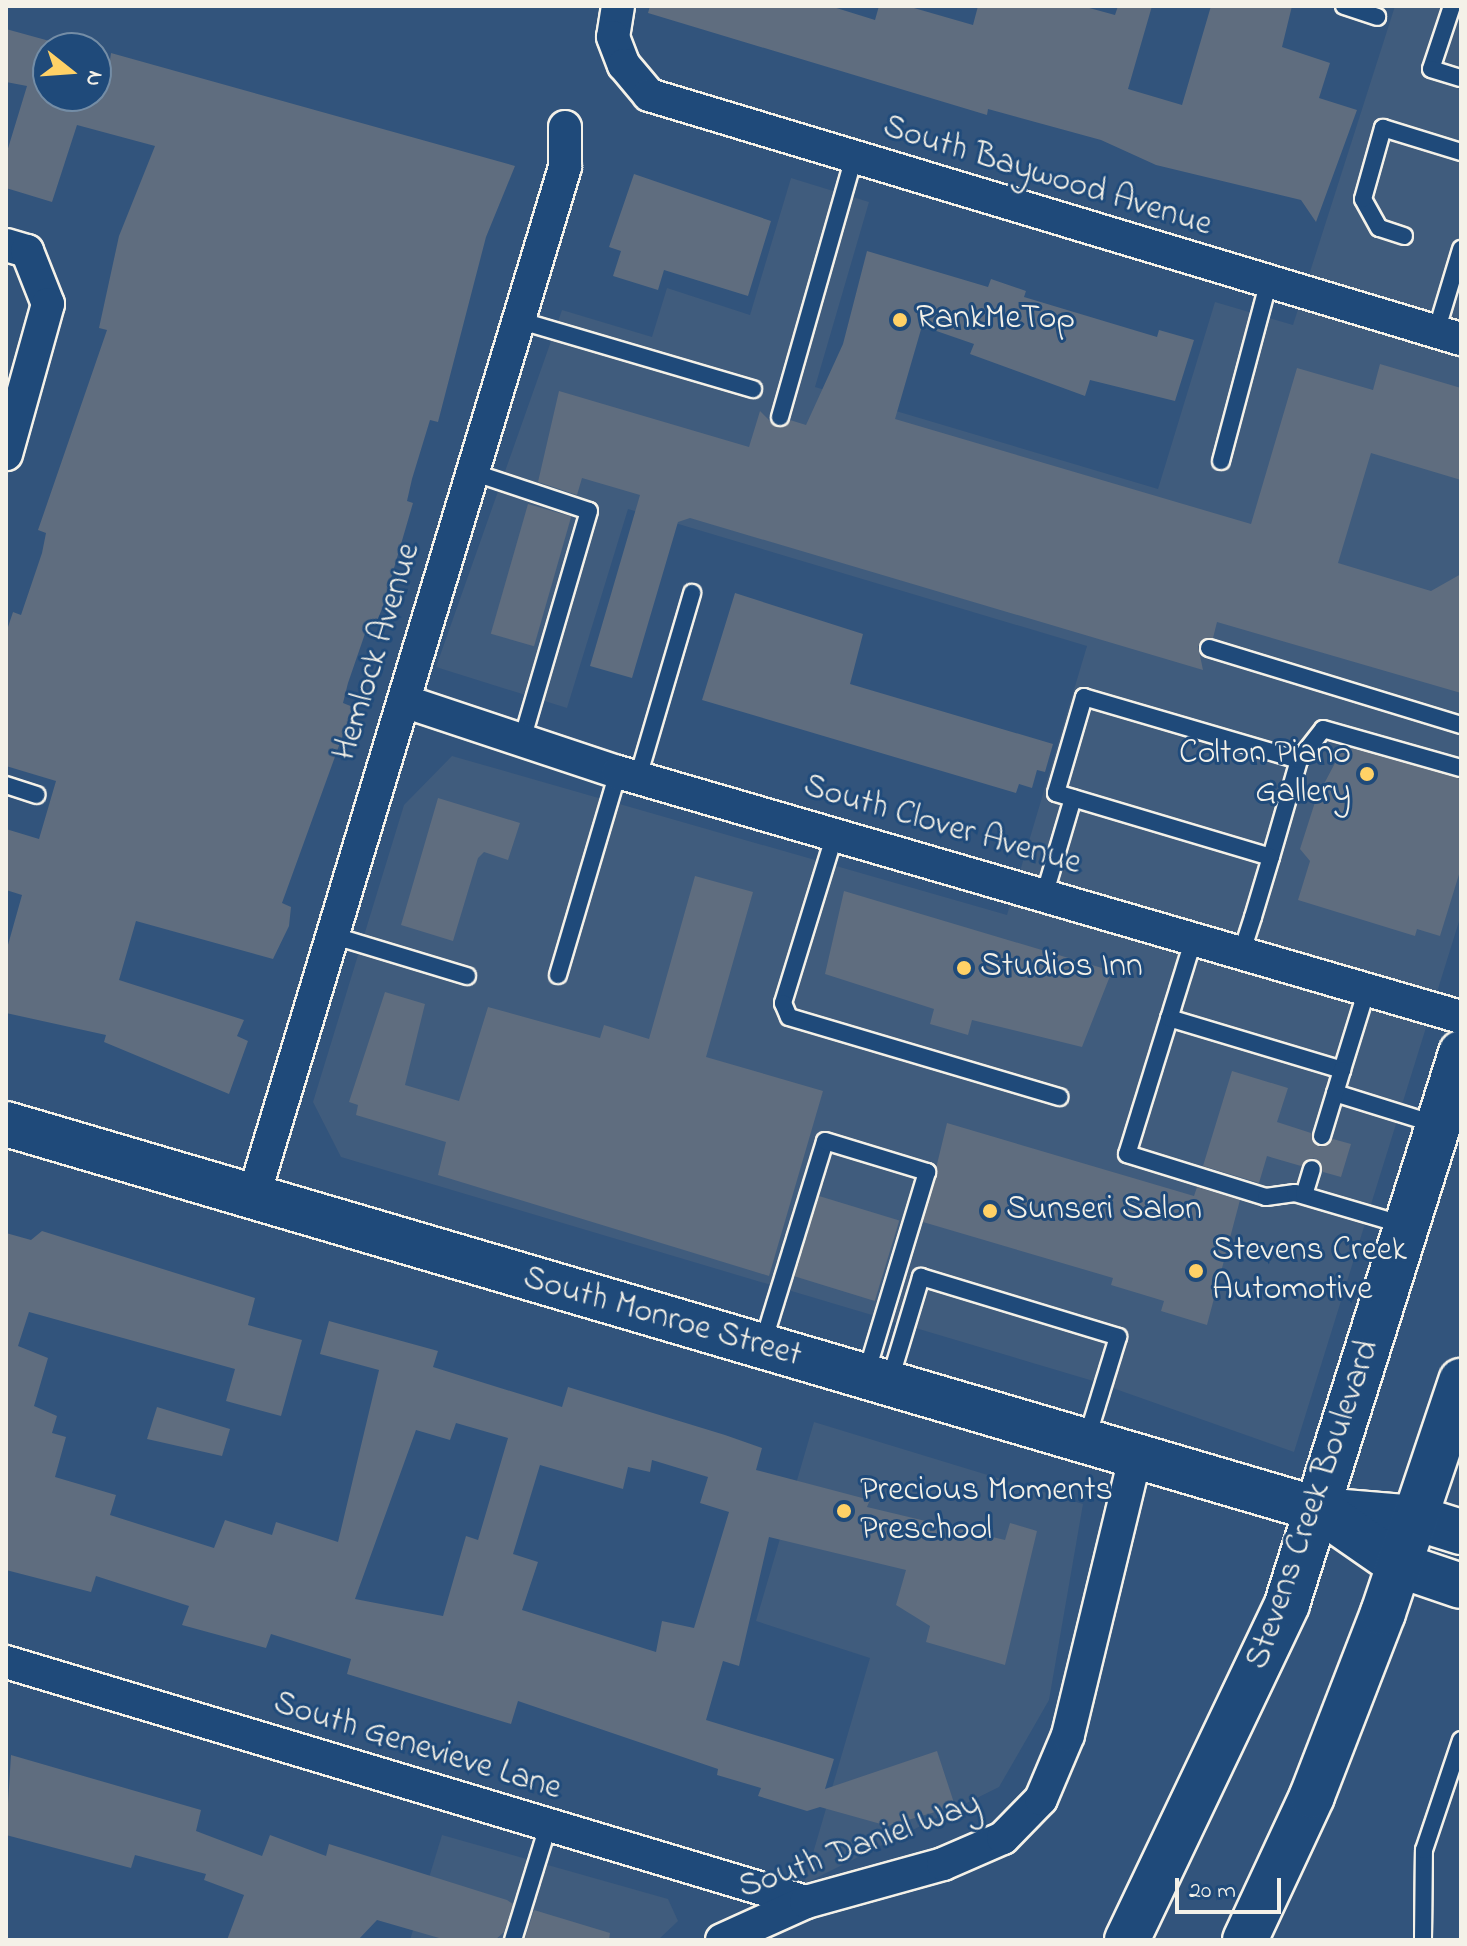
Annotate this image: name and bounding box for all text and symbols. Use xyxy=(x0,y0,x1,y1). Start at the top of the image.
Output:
north arrow xyxy=(32,32,112,112)
text: N xyxy=(76,67,111,90)
street label: South Baywood Avenue xyxy=(878,108,1216,246)
place label: RankMeTop xyxy=(916,300,1075,340)
marker: RankMeTop xyxy=(891,311,909,329)
street label: Hemlock Avenue xyxy=(326,538,430,766)
place label: Colton Piano Gallery xyxy=(1179,734,1351,814)
marker: Colton Piano Gallery xyxy=(1358,765,1376,783)
street label: South Clover Avenue xyxy=(798,767,1086,885)
place label: Studios Inn xyxy=(980,948,1143,988)
marker: Studios Inn xyxy=(955,959,973,977)
place label: Sunseri Salon xyxy=(1006,1191,1202,1231)
marker: Sunseri Salon xyxy=(981,1202,999,1220)
place label: Stevens Creek Automotive xyxy=(1212,1231,1407,1310)
street label: South Monroe Street xyxy=(518,1259,806,1377)
marker: Stevens Creek Automotive xyxy=(1187,1262,1205,1280)
street label: Stevens Creek Boulevard xyxy=(1238,1335,1390,1675)
place label: Precious Moments Preschool xyxy=(860,1471,1113,1550)
marker: Precious Moments Preschool xyxy=(835,1502,853,1520)
street label: South Genevieve Lane xyxy=(268,1684,566,1810)
street label: South Daniel Way xyxy=(734,1784,986,1910)
scale bar xyxy=(1179,1862,1285,1912)
text: 20 m xyxy=(1189,1874,1236,1909)

